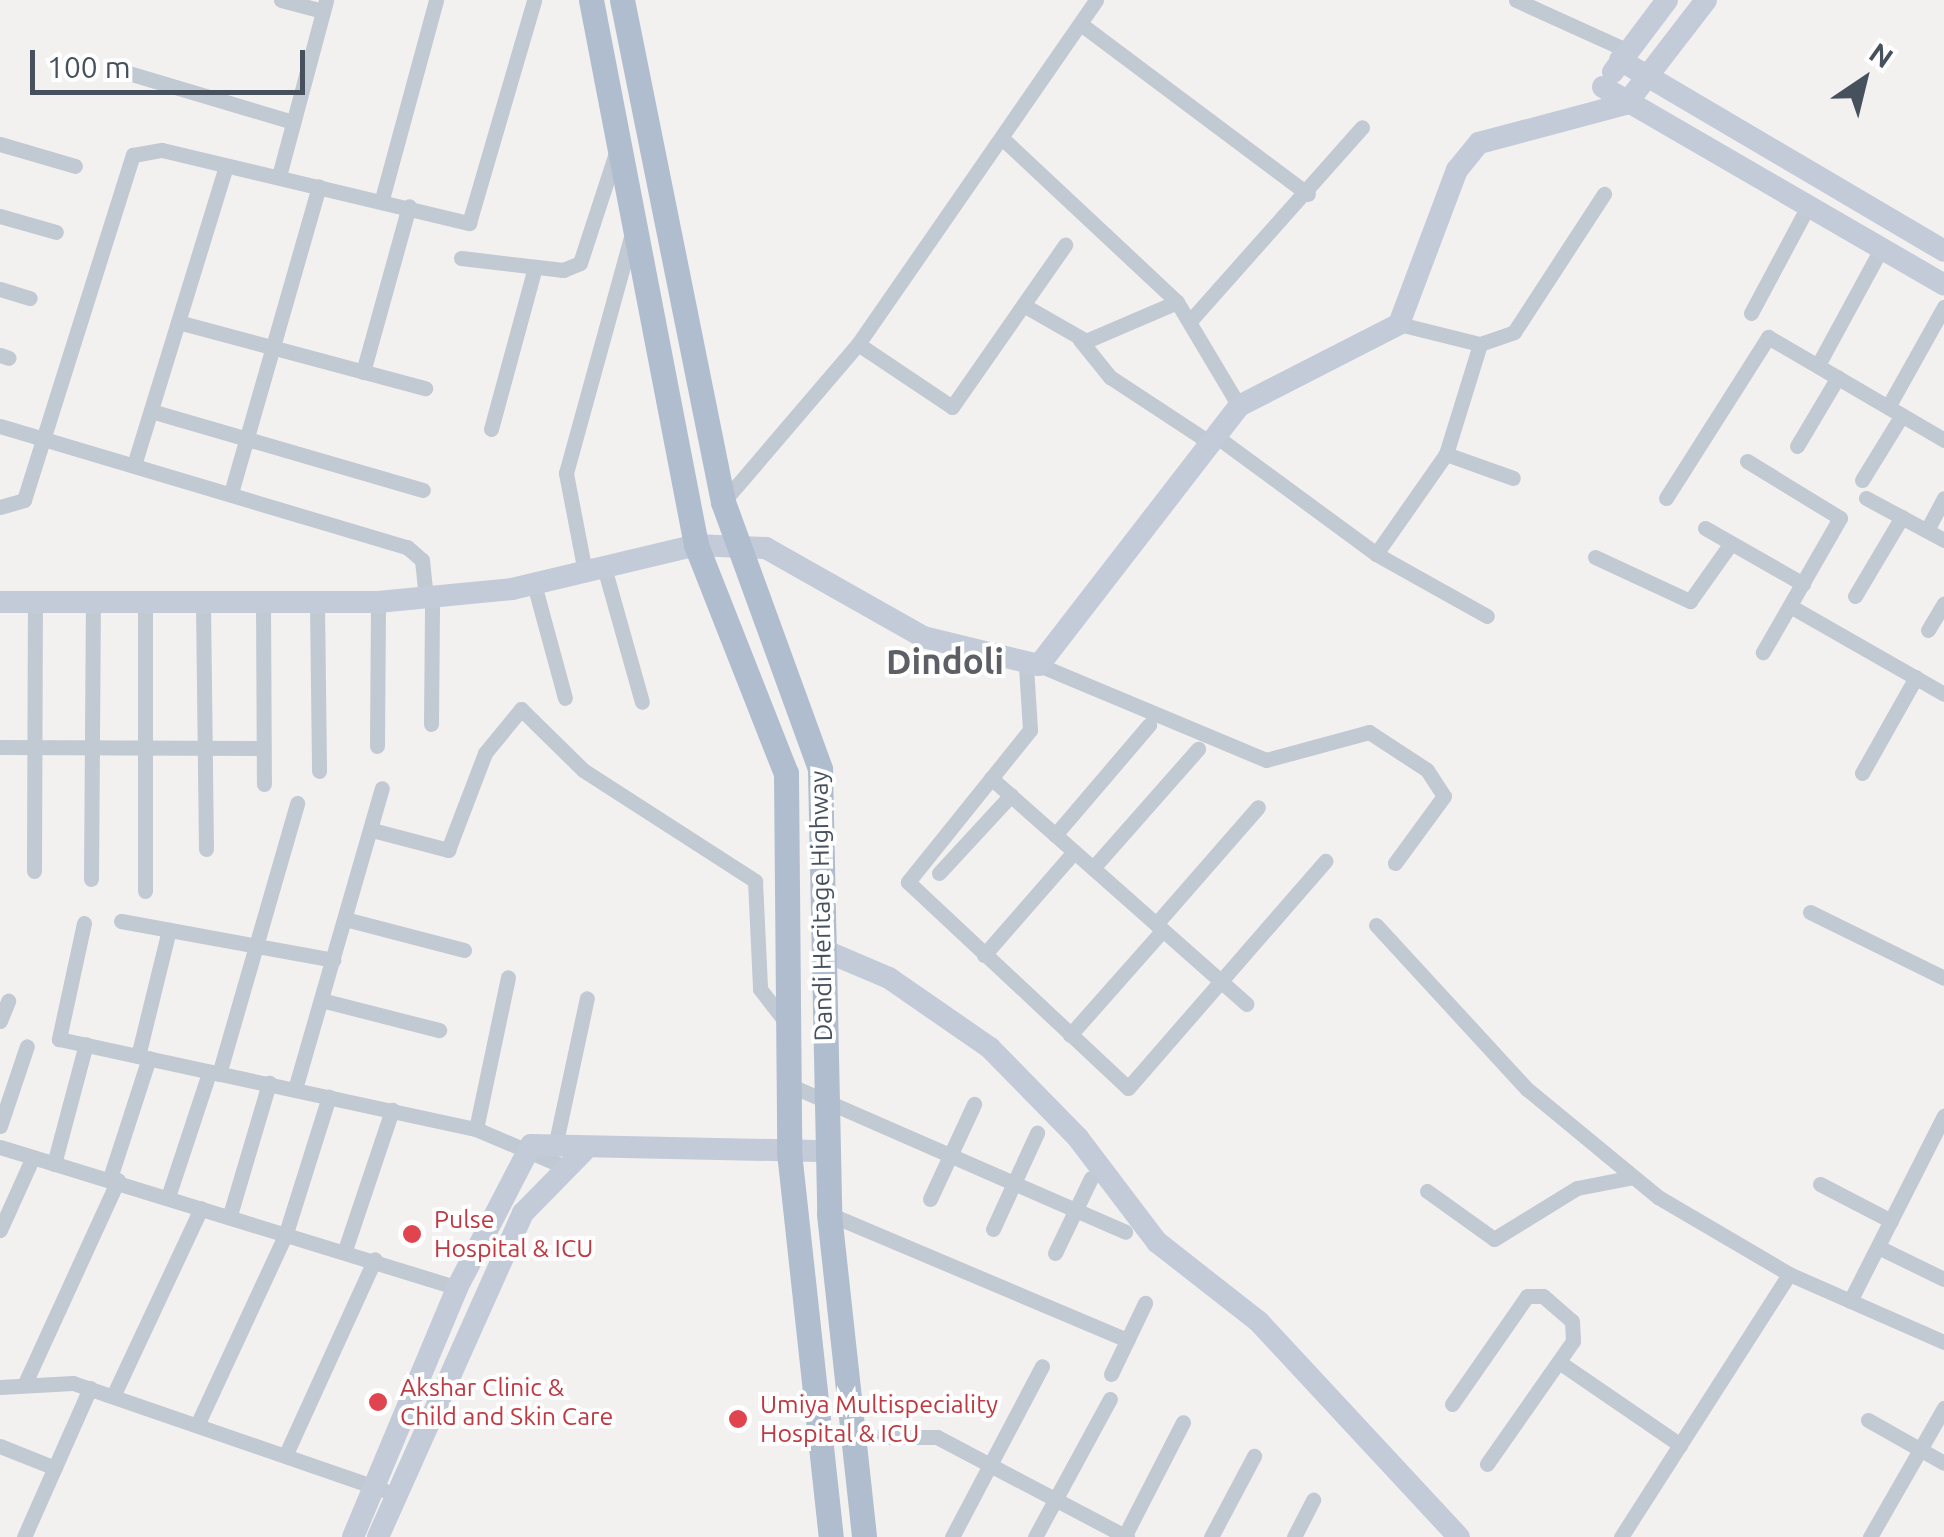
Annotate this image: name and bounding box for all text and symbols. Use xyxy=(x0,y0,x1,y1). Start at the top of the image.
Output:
scale bar xyxy=(35,30,310,92)
north arrow xyxy=(1814,30,1914,130)
text: N xyxy=(1864,36,1899,74)
text: 100 m xyxy=(47,50,131,84)
district label: Dindoli xyxy=(886,640,1004,682)
street label: Dandi Heritage Highway xyxy=(804,770,838,1042)
place label: Pulse Hospital & ICU xyxy=(434,1205,593,1264)
marker: Pulse Hospital & ICU xyxy=(399,1221,425,1247)
place label: Akshar Clinic & Child and Skin Care xyxy=(400,1373,613,1432)
marker: Akshar Clinic & Child and Skin Care xyxy=(365,1389,391,1415)
place label: Umiya Multispeciality Hospital & ICU xyxy=(760,1390,998,1449)
marker: Umiya Multispeciality Hospital & ICU xyxy=(725,1406,751,1432)

